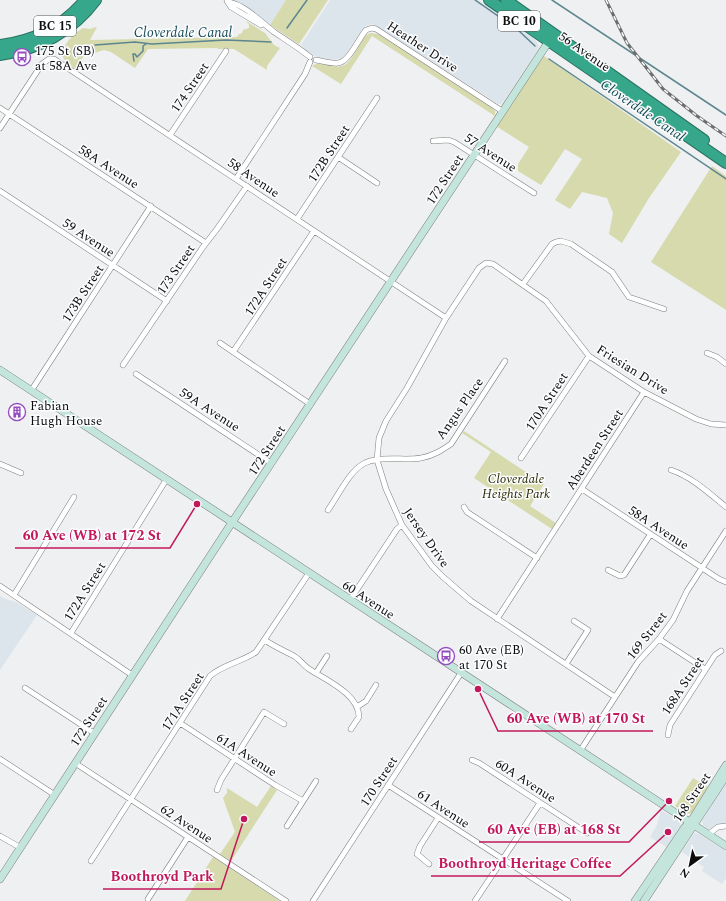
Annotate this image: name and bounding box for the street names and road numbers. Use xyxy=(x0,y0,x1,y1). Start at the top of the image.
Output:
road number: BC 10 xyxy=(498,11,540,31)
road number: BC 15 xyxy=(34,16,76,36)
street label: Heather Drive xyxy=(383,16,462,78)
street label: 56 Avenue xyxy=(554,27,614,77)
street label: 174 Street xyxy=(166,58,214,117)
street label: 172B Street xyxy=(303,120,355,186)
street label: 57 Avenue xyxy=(460,128,521,177)
street label: 58A Avenue xyxy=(74,140,143,194)
street label: 172 Street xyxy=(421,150,469,209)
street label: 58 Avenue xyxy=(223,153,284,203)
street label: 59 Avenue xyxy=(58,213,119,262)
street label: 173 Street xyxy=(152,240,200,299)
street label: 172A Street xyxy=(239,253,293,320)
street label: 173B Street xyxy=(57,260,109,326)
street label: Friesian Drive xyxy=(592,340,672,400)
street label: 170A Street xyxy=(520,368,574,435)
street label: Angus Place xyxy=(431,374,489,444)
street label: 59A Avenue xyxy=(175,383,244,437)
street label: Aberdeen Street xyxy=(561,405,629,494)
street label: 172 Street xyxy=(243,421,291,480)
street label: 58A Avenue xyxy=(624,501,693,555)
street label: Jersey Drive xyxy=(398,503,454,572)
street label: 172A Street xyxy=(59,558,111,625)
street label: 60 Avenue xyxy=(338,575,399,624)
street label: 169 Street xyxy=(621,607,672,664)
street label: 168A Street xyxy=(656,652,710,719)
street label: 171A Street xyxy=(156,668,210,735)
street label: 172 Street xyxy=(65,692,113,751)
street label: 61A Avenue xyxy=(212,728,281,782)
street label: 170 Street xyxy=(355,752,403,811)
street label: 60A Avenue xyxy=(491,754,560,808)
street label: 168 Street xyxy=(668,768,716,827)
street label: 61 Avenue xyxy=(413,784,474,833)
street label: 62 Avenue xyxy=(156,799,217,848)

